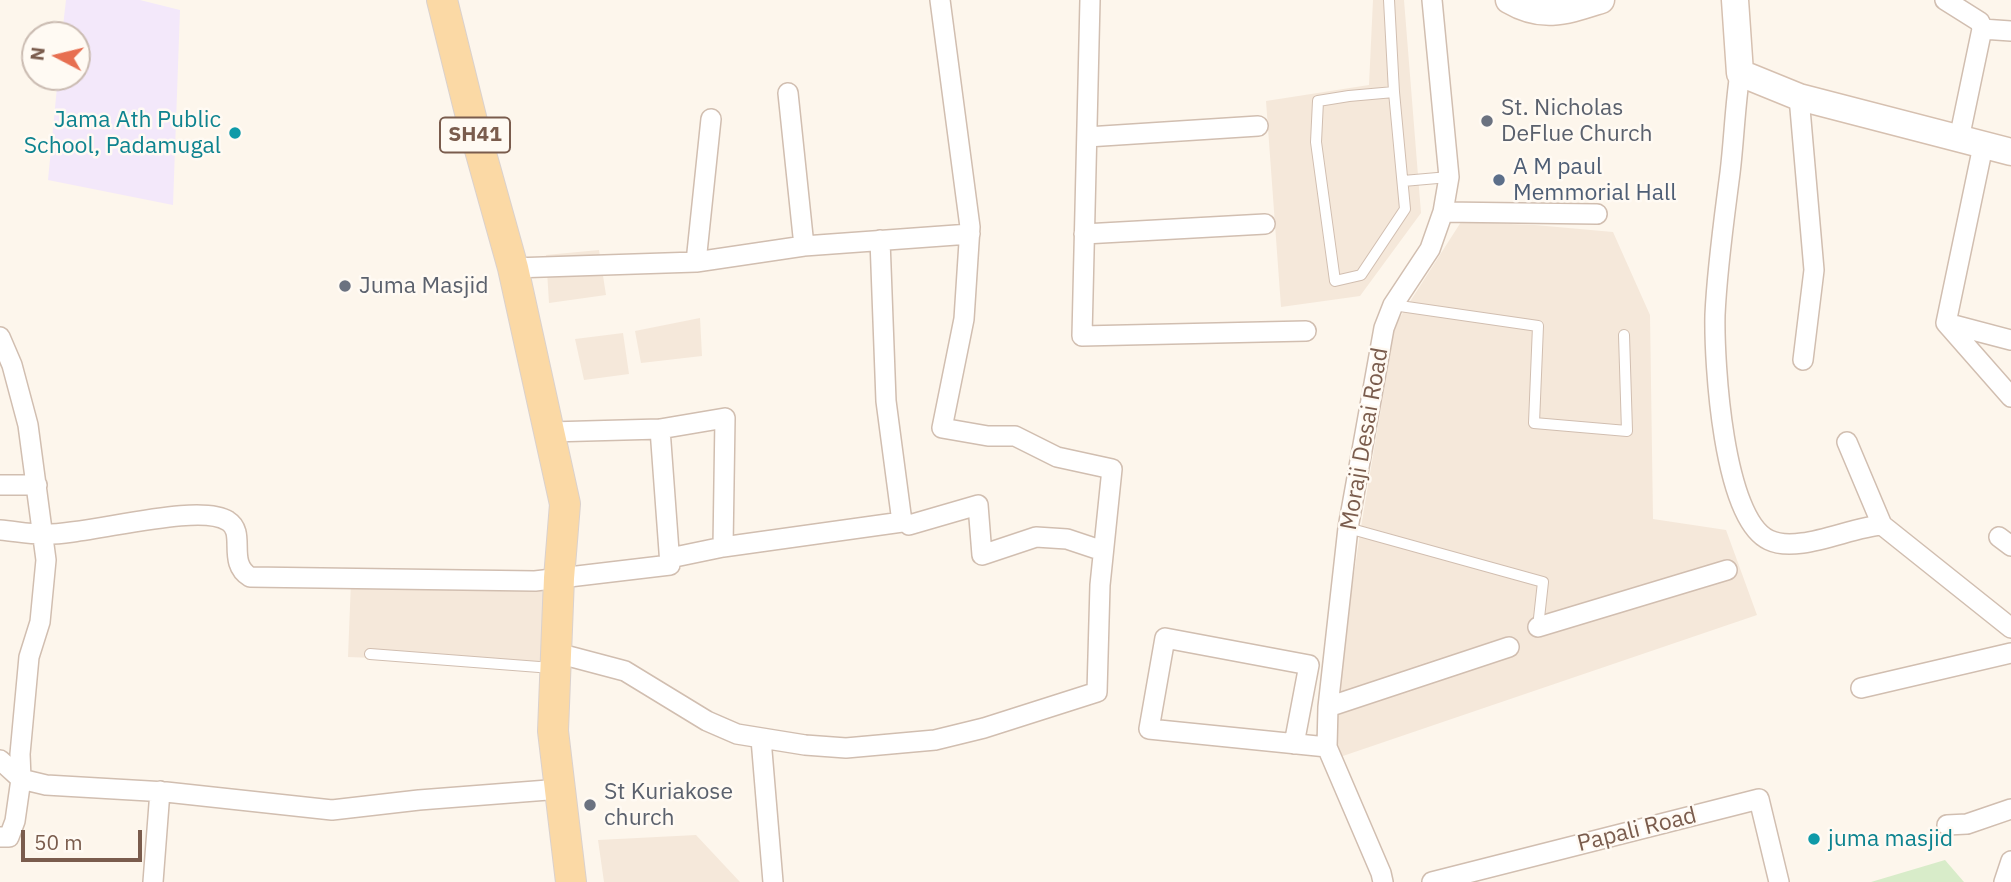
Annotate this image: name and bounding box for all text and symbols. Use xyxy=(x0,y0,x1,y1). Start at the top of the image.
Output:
north arrow xyxy=(21,21,91,91)
text: N xyxy=(24,45,50,62)
place label: St. Nicholas DeFlue Church xyxy=(1501,94,1653,148)
place label: Jama Ath Public School, Padamugal xyxy=(24,106,221,160)
marker: St. Nicholas DeFlue Church xyxy=(1479,113,1495,129)
road number: SH41 xyxy=(440,118,510,152)
marker: Jama Ath Public School, Padamugal xyxy=(227,125,243,141)
place label: A M paul Memmorial Hall xyxy=(1513,153,1676,207)
marker: A M paul Memmorial Hall xyxy=(1491,172,1507,188)
place label: Juma Masjid xyxy=(359,272,489,300)
marker: Juma Masjid xyxy=(337,278,353,294)
street label: Moraji Desai Road xyxy=(1335,346,1395,532)
place label: St Kuriakose church xyxy=(604,778,733,832)
marker: St Kuriakose church xyxy=(582,797,598,813)
street label: Papali Road xyxy=(1575,802,1699,858)
scale bar xyxy=(24,816,145,860)
place label: juma masjid xyxy=(1828,825,1953,853)
text: 50 m xyxy=(34,828,83,856)
marker: juma masjid xyxy=(1806,831,1822,847)

